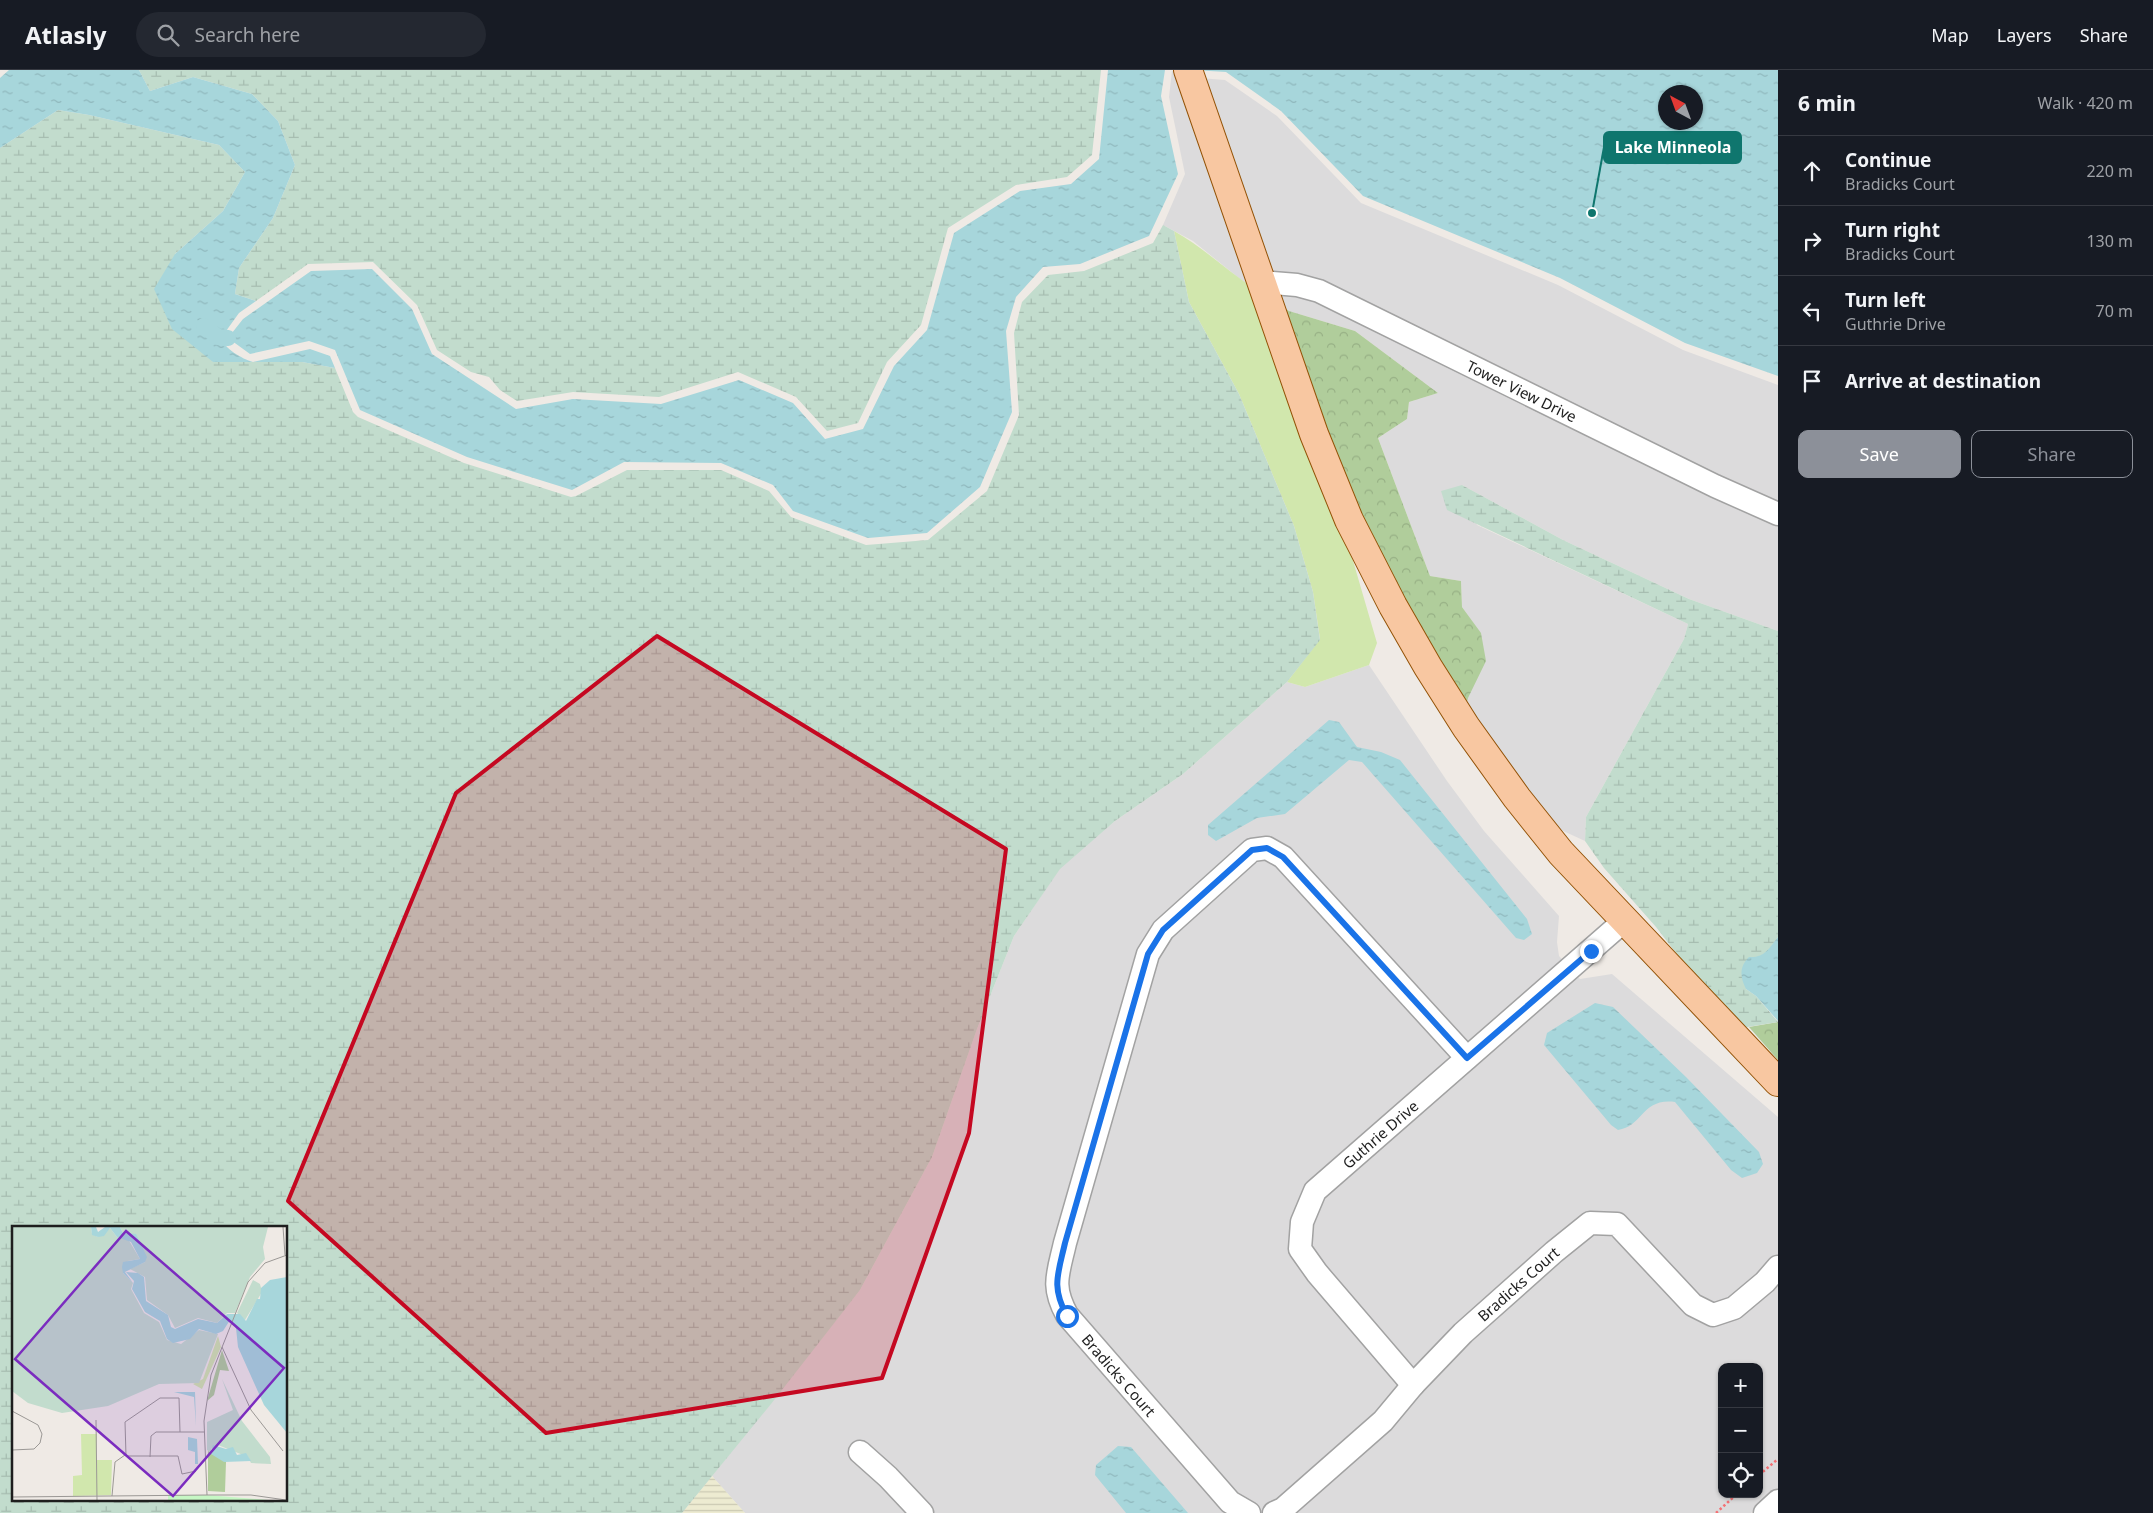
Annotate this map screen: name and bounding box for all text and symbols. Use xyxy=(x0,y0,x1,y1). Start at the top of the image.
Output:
search box xyxy=(136,12,486,57)
text: Atlasly xyxy=(25,18,106,51)
icon: search xyxy=(154,21,182,49)
text: Search here xyxy=(194,22,300,48)
text: Map xyxy=(1931,23,1969,47)
text: Layers xyxy=(1997,23,2052,47)
text: Share xyxy=(2080,23,2128,47)
north arrow xyxy=(1658,85,1703,130)
text: 6 min xyxy=(1798,89,1856,117)
text: Walk · 420 m xyxy=(2038,92,2133,114)
callout: Lake Minneola xyxy=(1604,132,1741,163)
text: Lake Minneola xyxy=(1615,136,1731,158)
text: Continue xyxy=(1845,147,1931,173)
icon: ahead xyxy=(1798,157,1826,185)
text: 220 m xyxy=(2086,160,2133,182)
text: Bradicks Court xyxy=(1845,173,1955,195)
text: Turn right xyxy=(1845,217,1940,243)
icon: right xyxy=(1798,227,1826,255)
text: 130 m xyxy=(2086,230,2133,252)
text: Bradicks Court xyxy=(1845,243,1955,265)
text: Turn left xyxy=(1845,287,1926,313)
icon: left xyxy=(1798,297,1826,325)
text: 70 m xyxy=(2096,300,2133,322)
text: Guthrie Drive xyxy=(1845,313,1946,335)
street label: Tower View Drive xyxy=(1463,355,1580,426)
icon: arrive xyxy=(1798,367,1826,395)
text: Arrive at destination xyxy=(1845,368,2041,394)
button: Save xyxy=(1798,430,1961,478)
button: Share xyxy=(1971,430,2133,478)
route end xyxy=(1580,940,1603,963)
street label: Guthrie Drive xyxy=(1338,1096,1422,1173)
inset map xyxy=(12,1226,288,1500)
street label: Bradicks Court xyxy=(1473,1242,1564,1326)
route start xyxy=(1056,1305,1079,1328)
street label: Bradicks Court xyxy=(1078,1330,1161,1421)
map controls xyxy=(1718,1363,1763,1498)
button: + xyxy=(1718,1363,1763,1408)
button: − xyxy=(1718,1408,1763,1453)
button: locate xyxy=(1718,1453,1763,1498)

